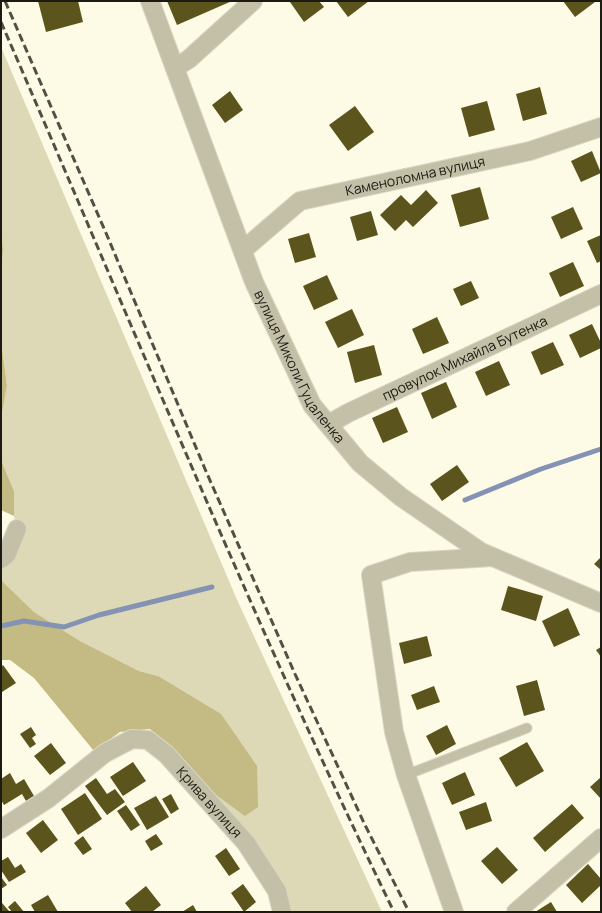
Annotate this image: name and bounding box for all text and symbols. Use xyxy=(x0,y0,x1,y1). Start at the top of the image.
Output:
street label: Каменоломна вулиця xyxy=(343,151,487,200)
street label: вулиця Миколи Гуцаленка xyxy=(250,287,350,447)
street label: провулок Михайла Бутенка xyxy=(379,311,550,405)
street label: Крива вулиця xyxy=(173,762,247,842)

